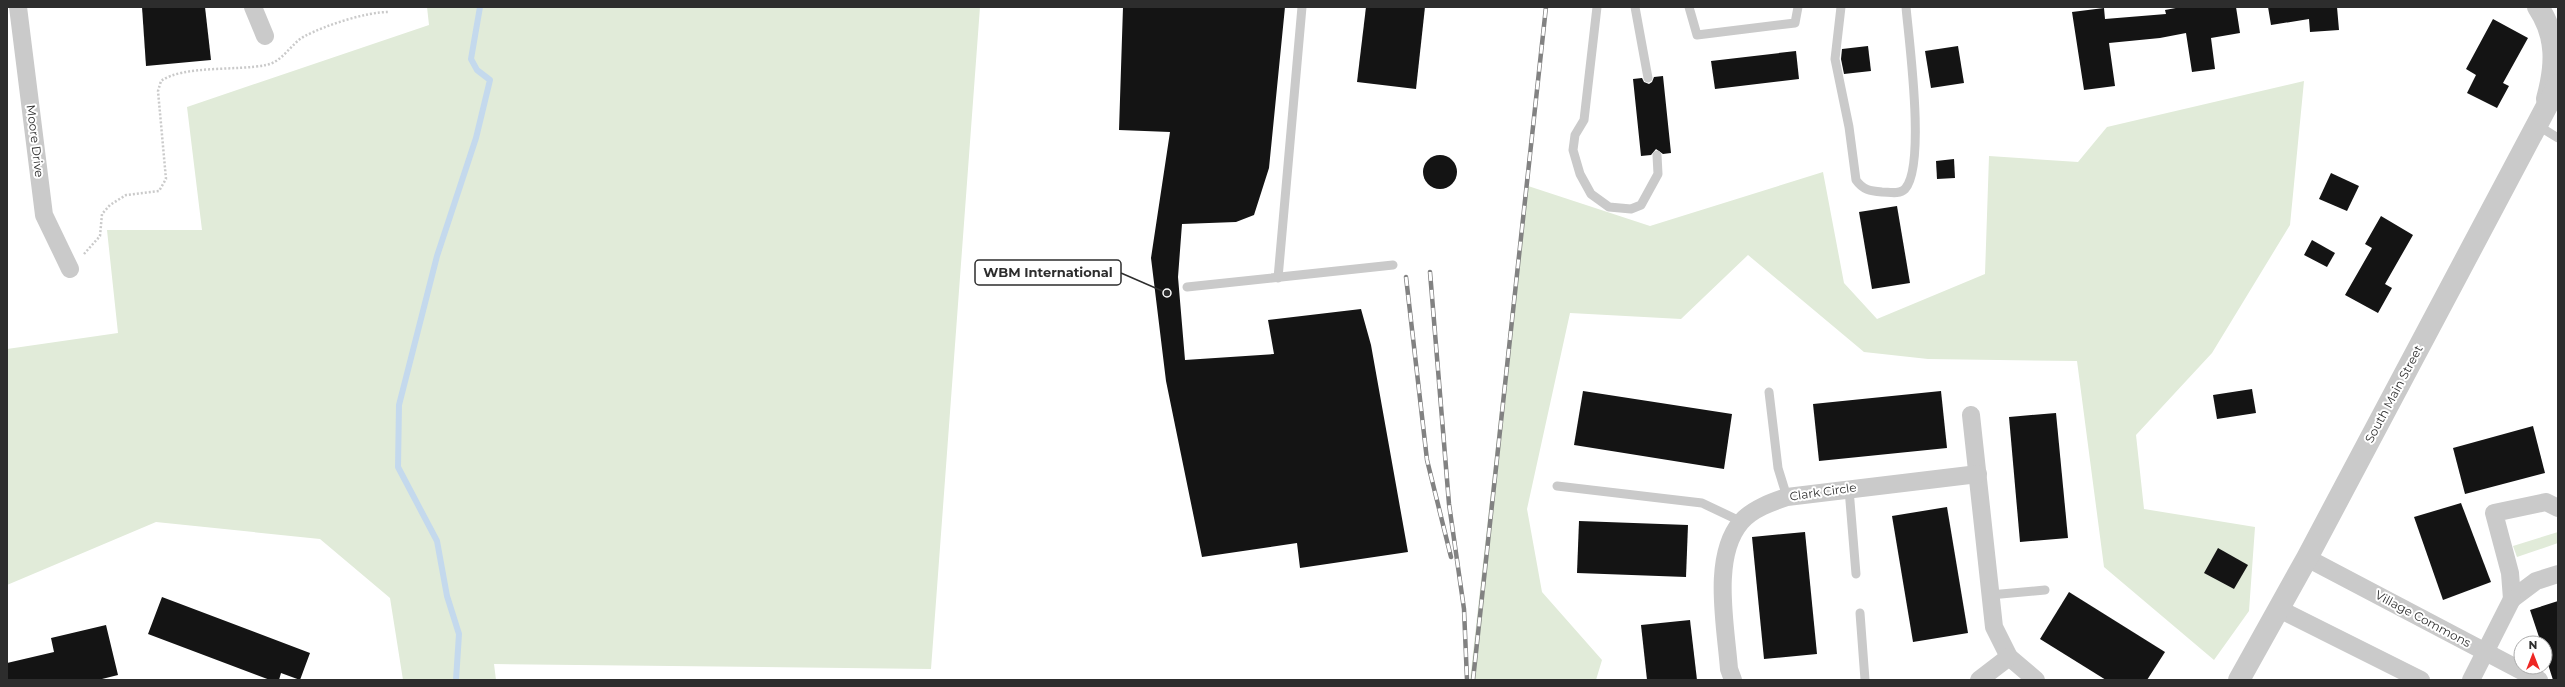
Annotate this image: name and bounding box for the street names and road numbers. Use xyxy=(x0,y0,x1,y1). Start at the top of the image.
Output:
street label: Moore Drive xyxy=(24,104,47,178)
street label: South Main Street xyxy=(2361,342,2426,445)
street label: Clark Circle xyxy=(1789,479,1857,504)
street label: Village Commons xyxy=(2373,587,2474,650)

